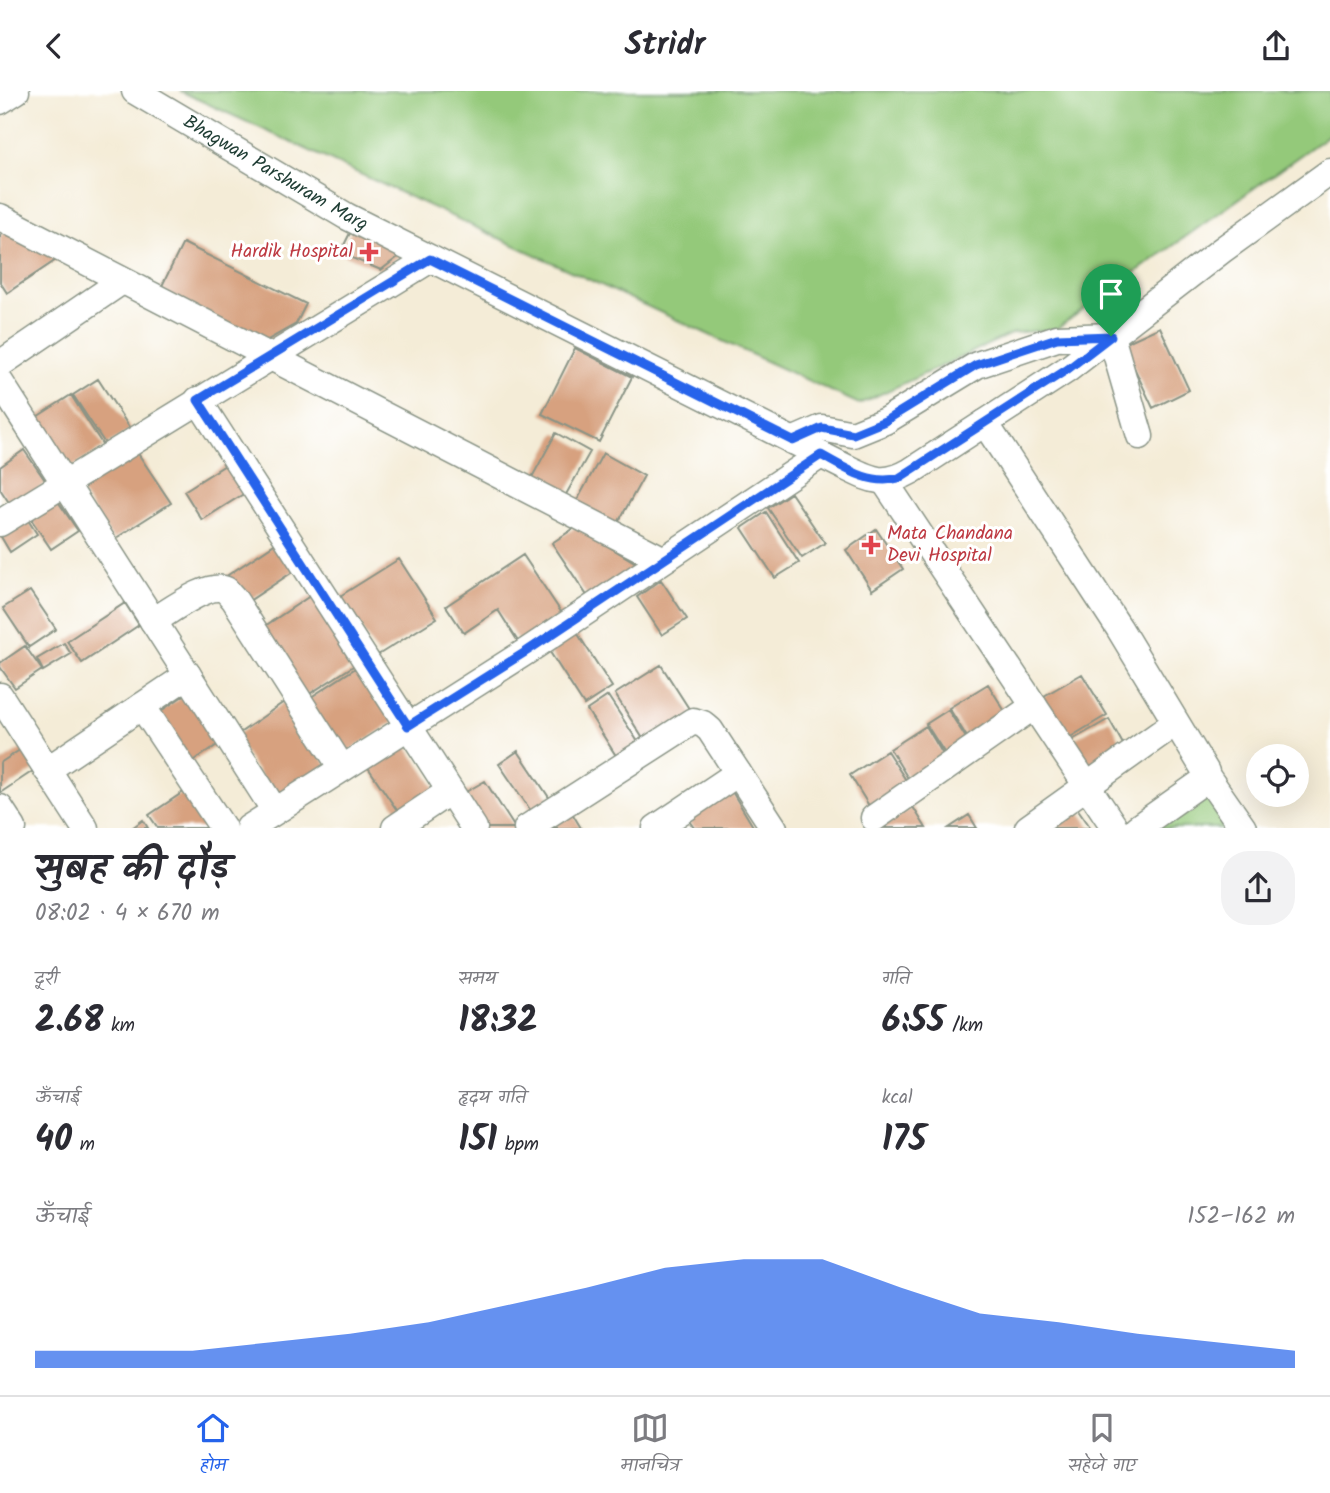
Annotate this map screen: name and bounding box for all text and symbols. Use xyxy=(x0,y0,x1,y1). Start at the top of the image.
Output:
text: Stridr xyxy=(625,20,705,71)
icon: back xyxy=(35,27,73,65)
icon: share xyxy=(1257,27,1295,65)
street label: Bhagwan Parshuram Marg xyxy=(177,108,373,240)
place label: Hardik Hospital xyxy=(231,237,353,267)
marker: Hardik Hospital xyxy=(359,242,379,262)
pin xyxy=(1081,264,1141,336)
icon: arrive xyxy=(1092,275,1130,313)
place label: Mata Chandana Devi Hospital xyxy=(887,519,1013,571)
marker: Mata Chandana Devi Hospital xyxy=(861,535,881,555)
map controls xyxy=(1246,744,1309,807)
button: locate xyxy=(1246,744,1309,807)
text: सुबह की दौड़ xyxy=(35,840,229,900)
button: share xyxy=(1221,851,1295,925)
text: 08:02 · 4 × 670 m xyxy=(35,896,220,932)
text: दूरी xyxy=(35,964,58,994)
text: समय xyxy=(458,964,496,994)
text: गति xyxy=(882,964,910,994)
text: 2.68 xyxy=(35,994,103,1050)
text: 18:32 xyxy=(458,994,538,1050)
text: 6:55 xyxy=(882,994,945,1050)
text: km xyxy=(103,1011,135,1041)
text: /km xyxy=(945,1011,983,1041)
text: ऊँचाई xyxy=(35,1083,80,1113)
text: हृदय गति xyxy=(458,1083,526,1113)
text: kcal xyxy=(882,1083,913,1113)
text: 40 xyxy=(35,1113,72,1169)
text: 151 xyxy=(458,1113,497,1169)
text: 175 xyxy=(882,1113,926,1169)
text: m xyxy=(72,1130,95,1160)
text: bpm xyxy=(497,1130,539,1160)
text: ऊँचाई xyxy=(35,1199,90,1235)
text: 152–162 m xyxy=(1187,1199,1295,1235)
tab: होम xyxy=(194,1409,232,1481)
tab: मानचित्र xyxy=(621,1409,680,1481)
tab: सहेजे गए xyxy=(1068,1409,1136,1481)

